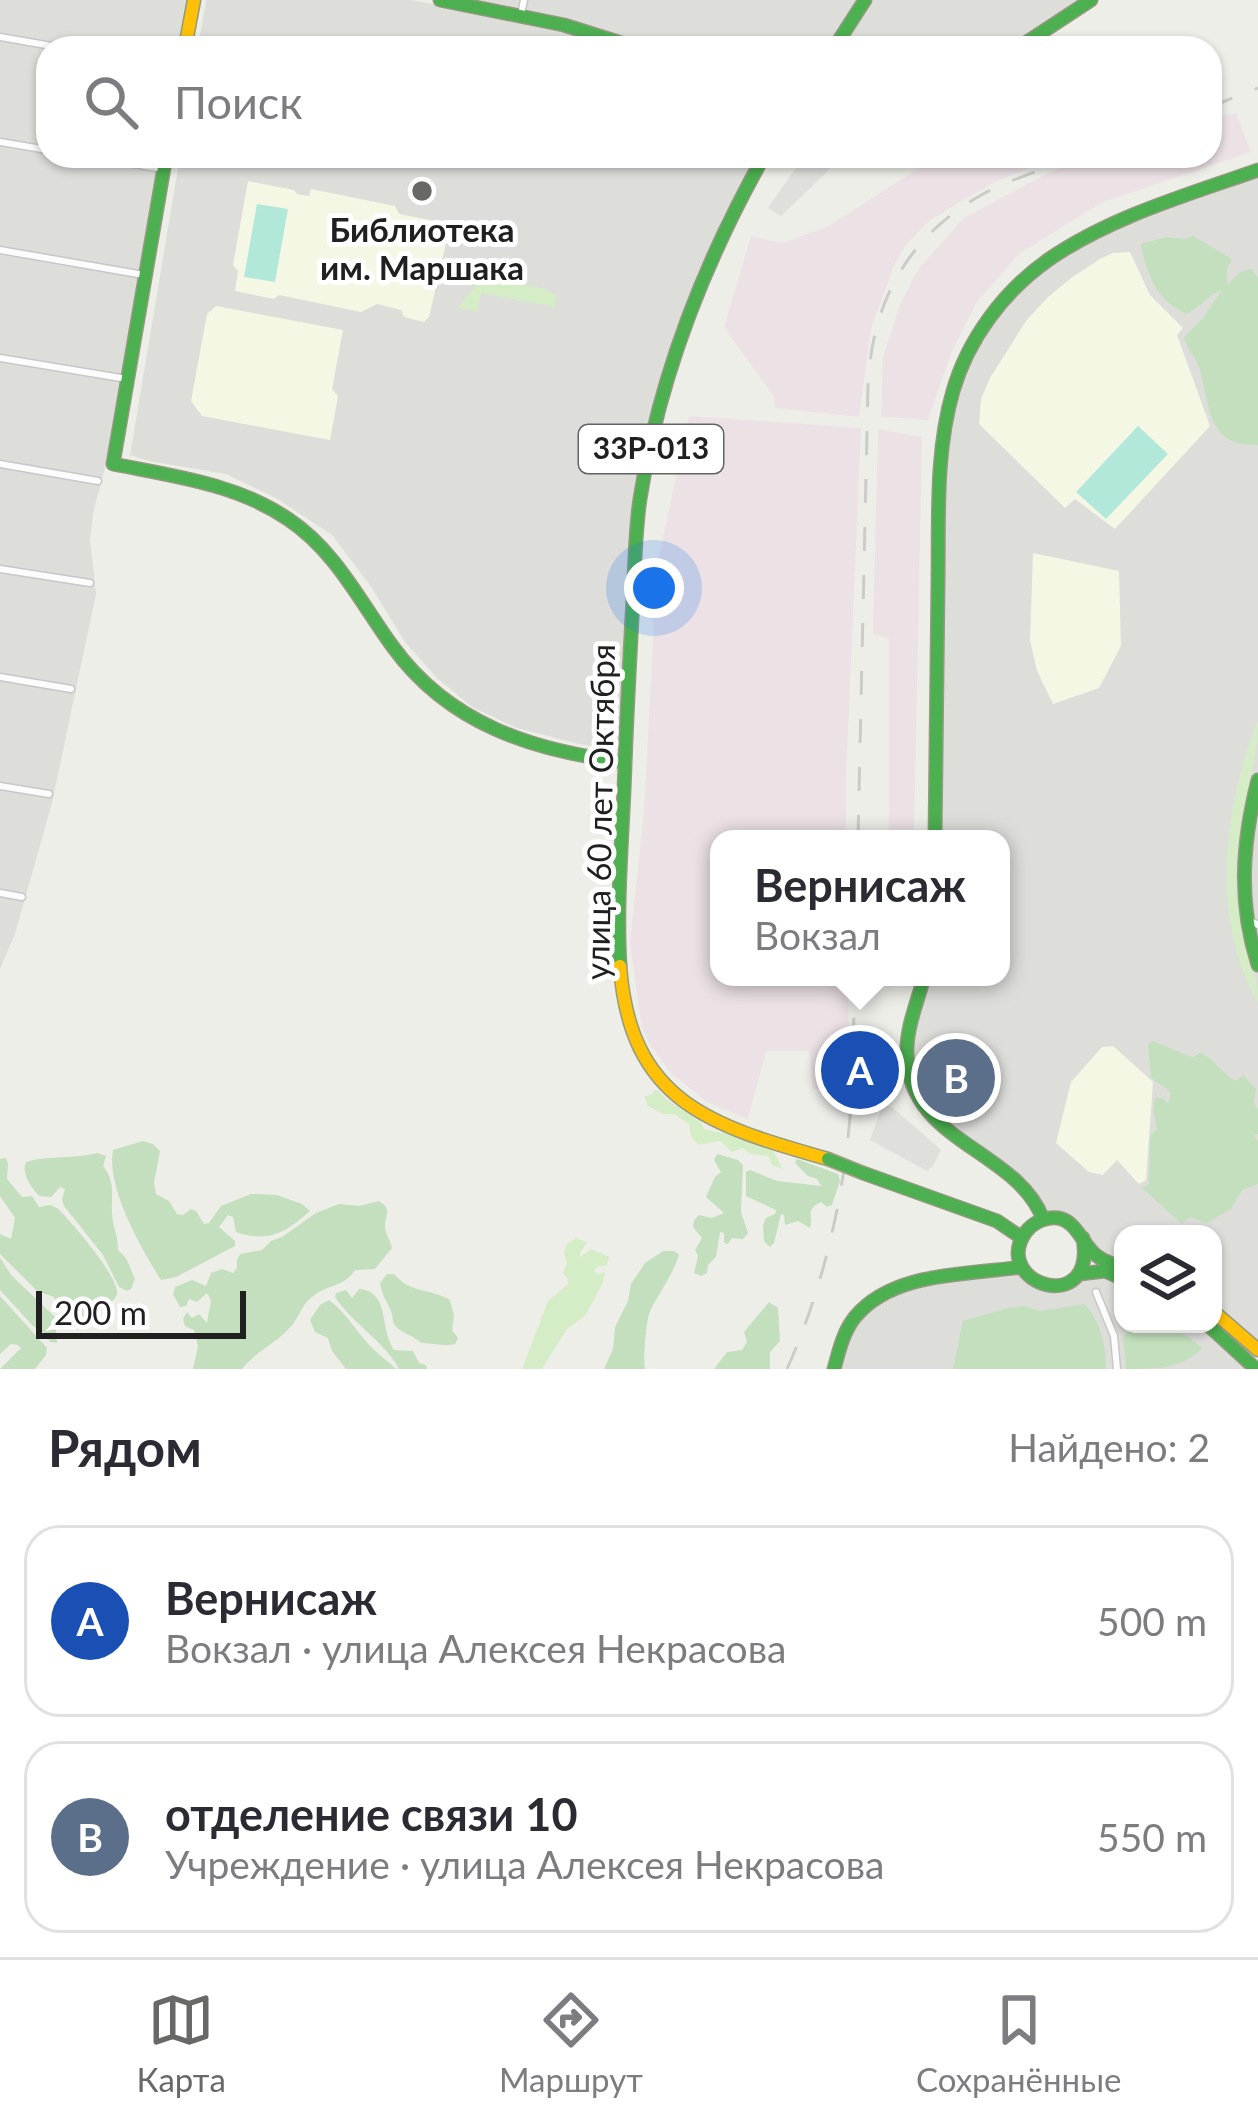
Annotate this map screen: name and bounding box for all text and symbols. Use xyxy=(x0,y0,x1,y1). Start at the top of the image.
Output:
search box xyxy=(36,36,1222,168)
icon: search xyxy=(78,69,144,135)
text: Поиск xyxy=(174,75,303,129)
marker: Библиотека им. Маршака xyxy=(409,178,435,204)
place label: Библиотека им. Маршака xyxy=(320,209,524,287)
road number: 33Р-013 xyxy=(579,425,723,473)
your location xyxy=(624,558,684,618)
street label: улица 60 лет Октября xyxy=(576,644,622,980)
popup xyxy=(710,830,1010,986)
text: Вернисаж xyxy=(754,858,966,912)
text: Вокзал xyxy=(754,912,881,958)
pin: A xyxy=(821,1025,899,1115)
pin: B xyxy=(917,1033,995,1123)
map controls xyxy=(1114,1225,1222,1333)
button: layers xyxy=(1114,1225,1222,1333)
scale bar xyxy=(36,1285,246,1338)
text: 200 m xyxy=(54,1292,147,1332)
text: Рядом xyxy=(48,1417,202,1478)
text: Найдено: 2 xyxy=(1008,1424,1210,1470)
text: Вернисаж xyxy=(165,1571,377,1625)
text: A xyxy=(76,1598,104,1644)
text: 500 m xyxy=(1097,1598,1207,1644)
text: Вокзал · улица Алексея Некрасова xyxy=(165,1625,786,1671)
text: отделение связи 10 xyxy=(165,1787,578,1841)
text: B xyxy=(77,1814,103,1860)
text: 550 m xyxy=(1097,1814,1207,1860)
text: Учреждение · улица Алексея Некрасова xyxy=(165,1841,884,1887)
tab: Карта xyxy=(137,1987,226,2099)
tab: Маршрут xyxy=(499,1987,643,2099)
tab: Сохранённые xyxy=(916,1987,1121,2099)

